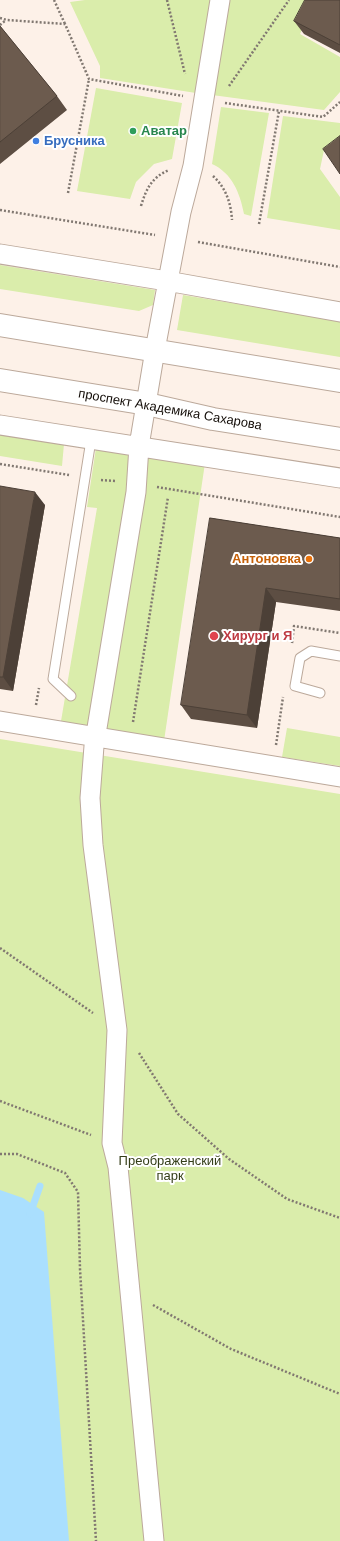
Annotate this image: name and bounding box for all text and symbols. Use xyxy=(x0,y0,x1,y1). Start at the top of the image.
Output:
place label: Аватар xyxy=(141,123,187,139)
marker: Аватар xyxy=(128,126,138,136)
place label: Брусника xyxy=(44,133,105,149)
marker: Брусника xyxy=(31,136,41,146)
street label: проспект Академика Сахарова xyxy=(77,386,263,434)
place label: Антоновка xyxy=(232,551,301,567)
marker: Антоновка xyxy=(304,554,314,564)
place label: Хирург и Я xyxy=(223,628,292,644)
marker: Хирург и Я xyxy=(208,630,220,642)
park label: Преображенский парк xyxy=(119,1153,221,1184)

